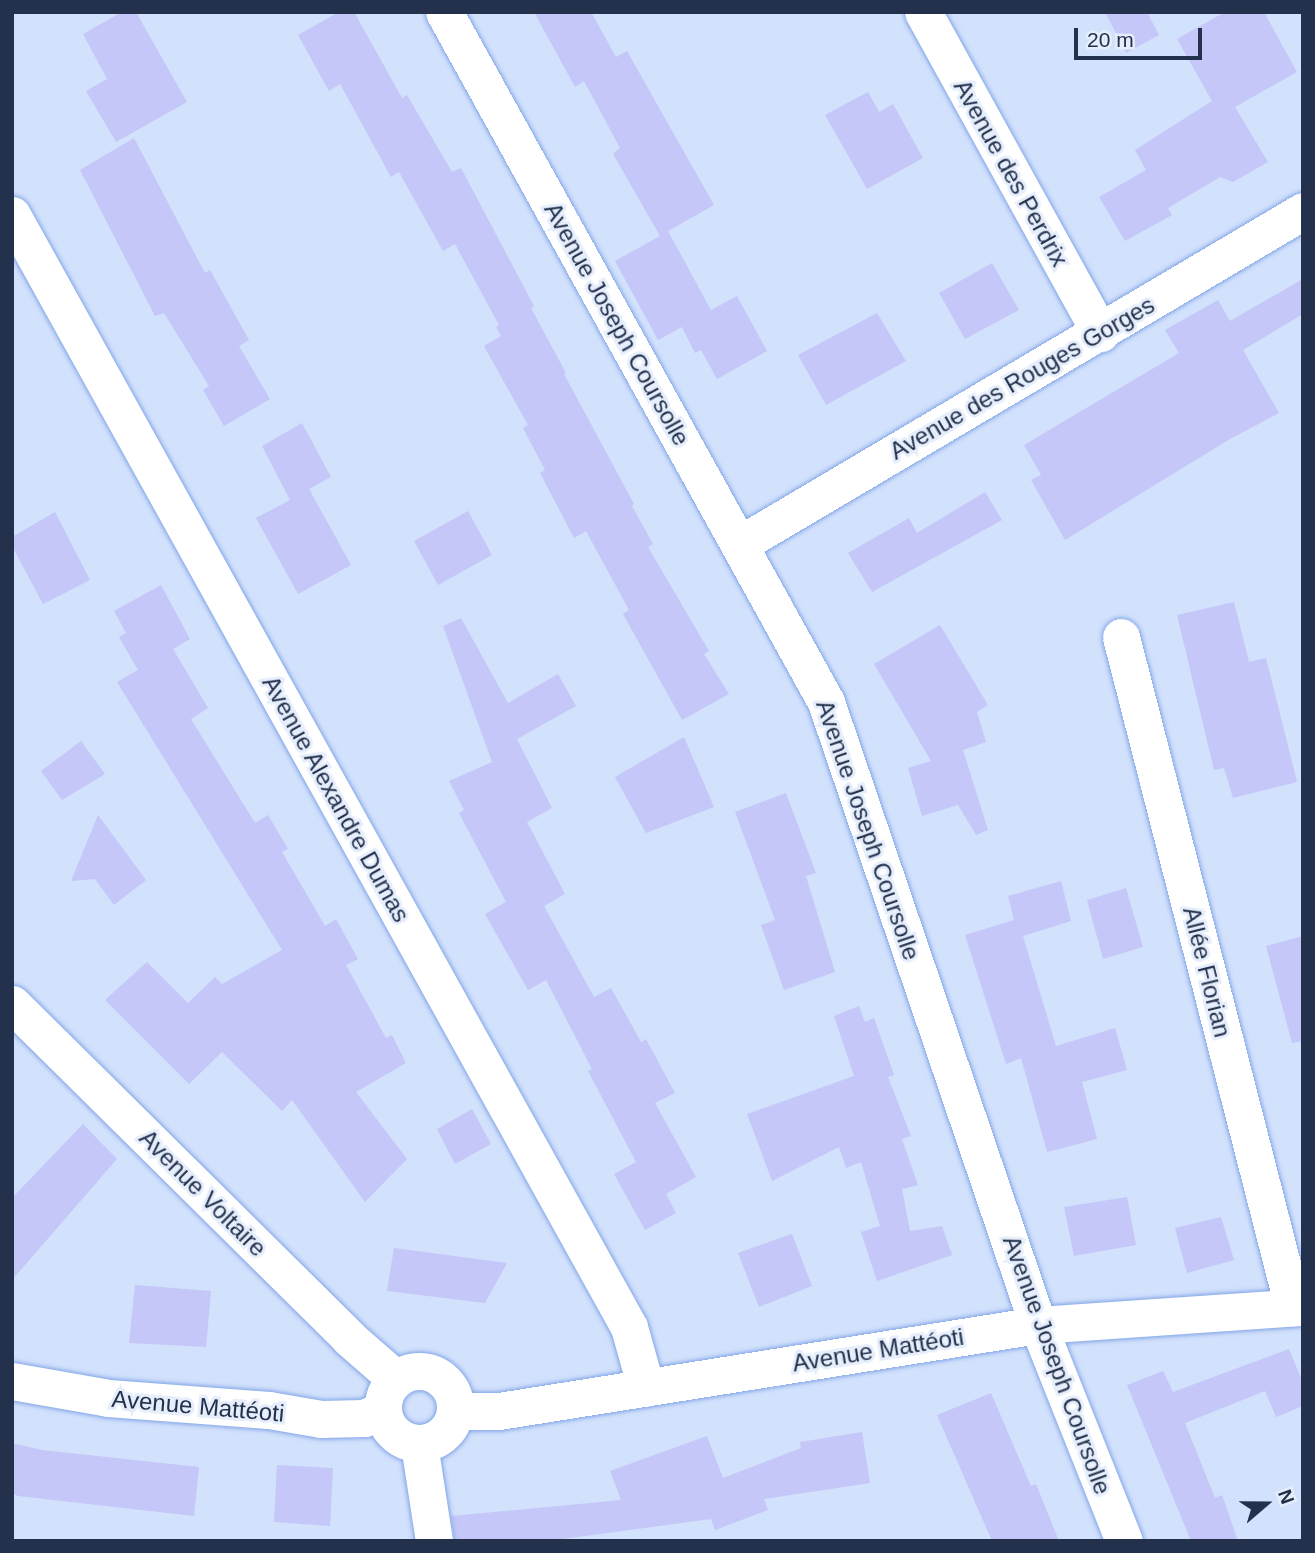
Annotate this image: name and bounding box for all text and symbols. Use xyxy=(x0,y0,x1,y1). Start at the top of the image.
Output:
scale bar xyxy=(1077,14,1205,58)
text: 20 m xyxy=(1087,28,1134,51)
street label: Avenue des Perdrix xyxy=(948,75,1074,271)
street label: Avenue Joseph Coursolle xyxy=(538,198,696,450)
street label: Avenue des Rouges Gorges xyxy=(884,290,1160,466)
street label: Avenue Alexandre Dumas xyxy=(256,670,416,928)
street label: Avenue Joseph Coursolle xyxy=(810,696,926,964)
street label: Allée Florian xyxy=(1177,904,1237,1040)
street label: Avenue Voltaire xyxy=(134,1124,272,1262)
street label: Avenue Joseph Coursolle xyxy=(997,1232,1117,1498)
street label: Avenue Mattéoti xyxy=(790,1322,966,1378)
street label: Avenue Mattéoti xyxy=(111,1384,285,1428)
north arrow xyxy=(1231,1469,1301,1539)
text: N xyxy=(1274,1487,1298,1507)

